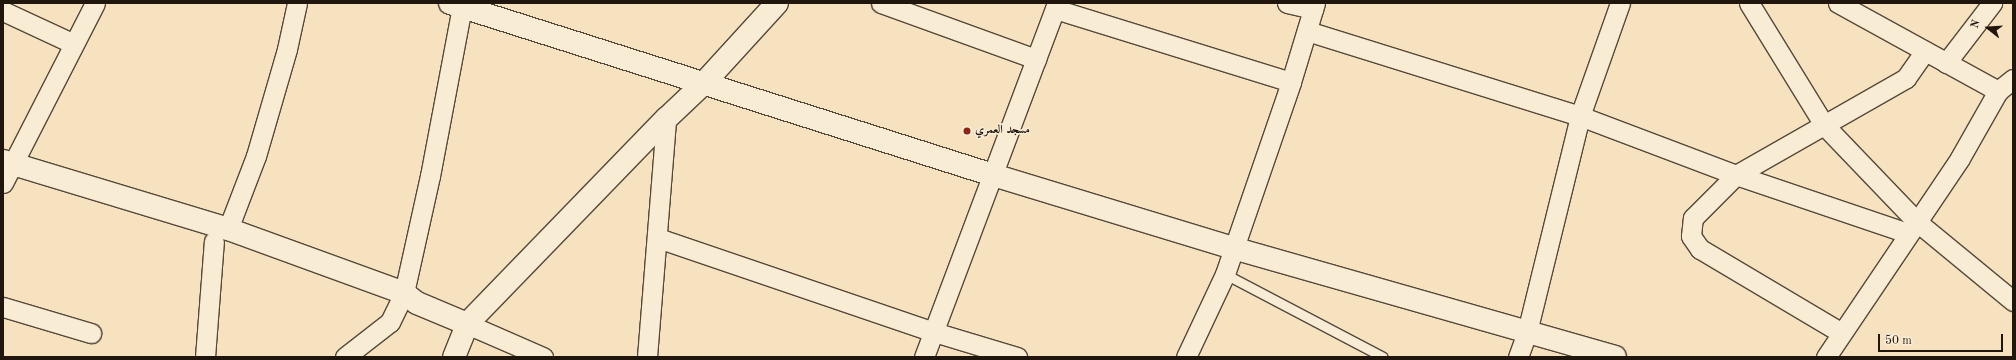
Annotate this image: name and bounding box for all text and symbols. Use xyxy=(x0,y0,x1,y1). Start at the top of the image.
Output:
north arrow xyxy=(1968,8,2008,48)
text: N xyxy=(1970,19,1983,30)
place label: مسجد العمري xyxy=(975,124,1030,138)
marker: مسجد العمري xyxy=(962,126,972,136)
scale bar xyxy=(1880,326,2005,352)
text: 50 m xyxy=(1885,335,1912,347)

